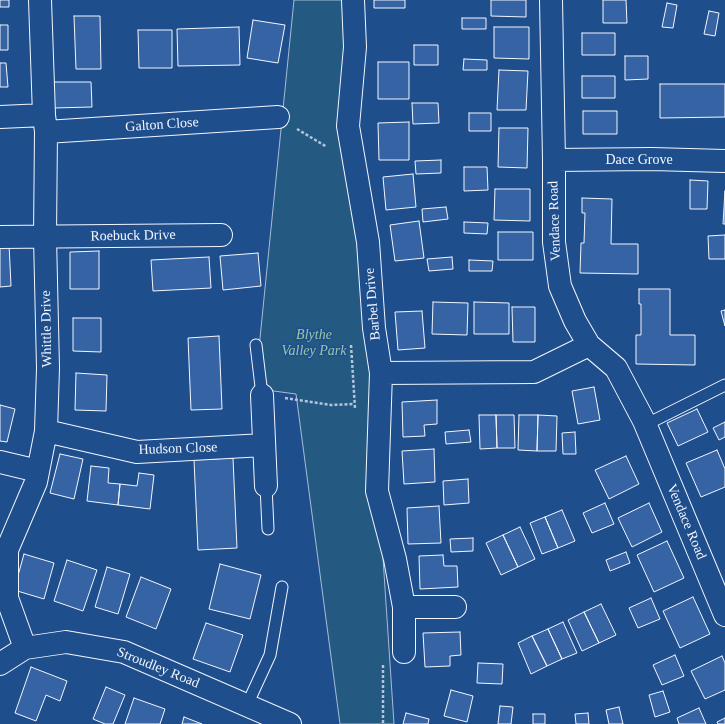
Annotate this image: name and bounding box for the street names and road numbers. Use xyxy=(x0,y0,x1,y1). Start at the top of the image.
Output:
street label: Galton Close xyxy=(125,114,199,136)
street label: Dace Grove xyxy=(605,152,673,168)
street label: Vendace Road xyxy=(545,180,565,262)
street label: Roebuck Drive xyxy=(90,227,176,245)
street label: Barbel Drive xyxy=(361,267,385,341)
street label: Whittle Drive xyxy=(38,290,56,368)
street label: Hudson Close xyxy=(138,439,218,459)
street label: Vendace Road xyxy=(663,482,709,562)
street label: Stroudley Road xyxy=(114,644,202,692)

